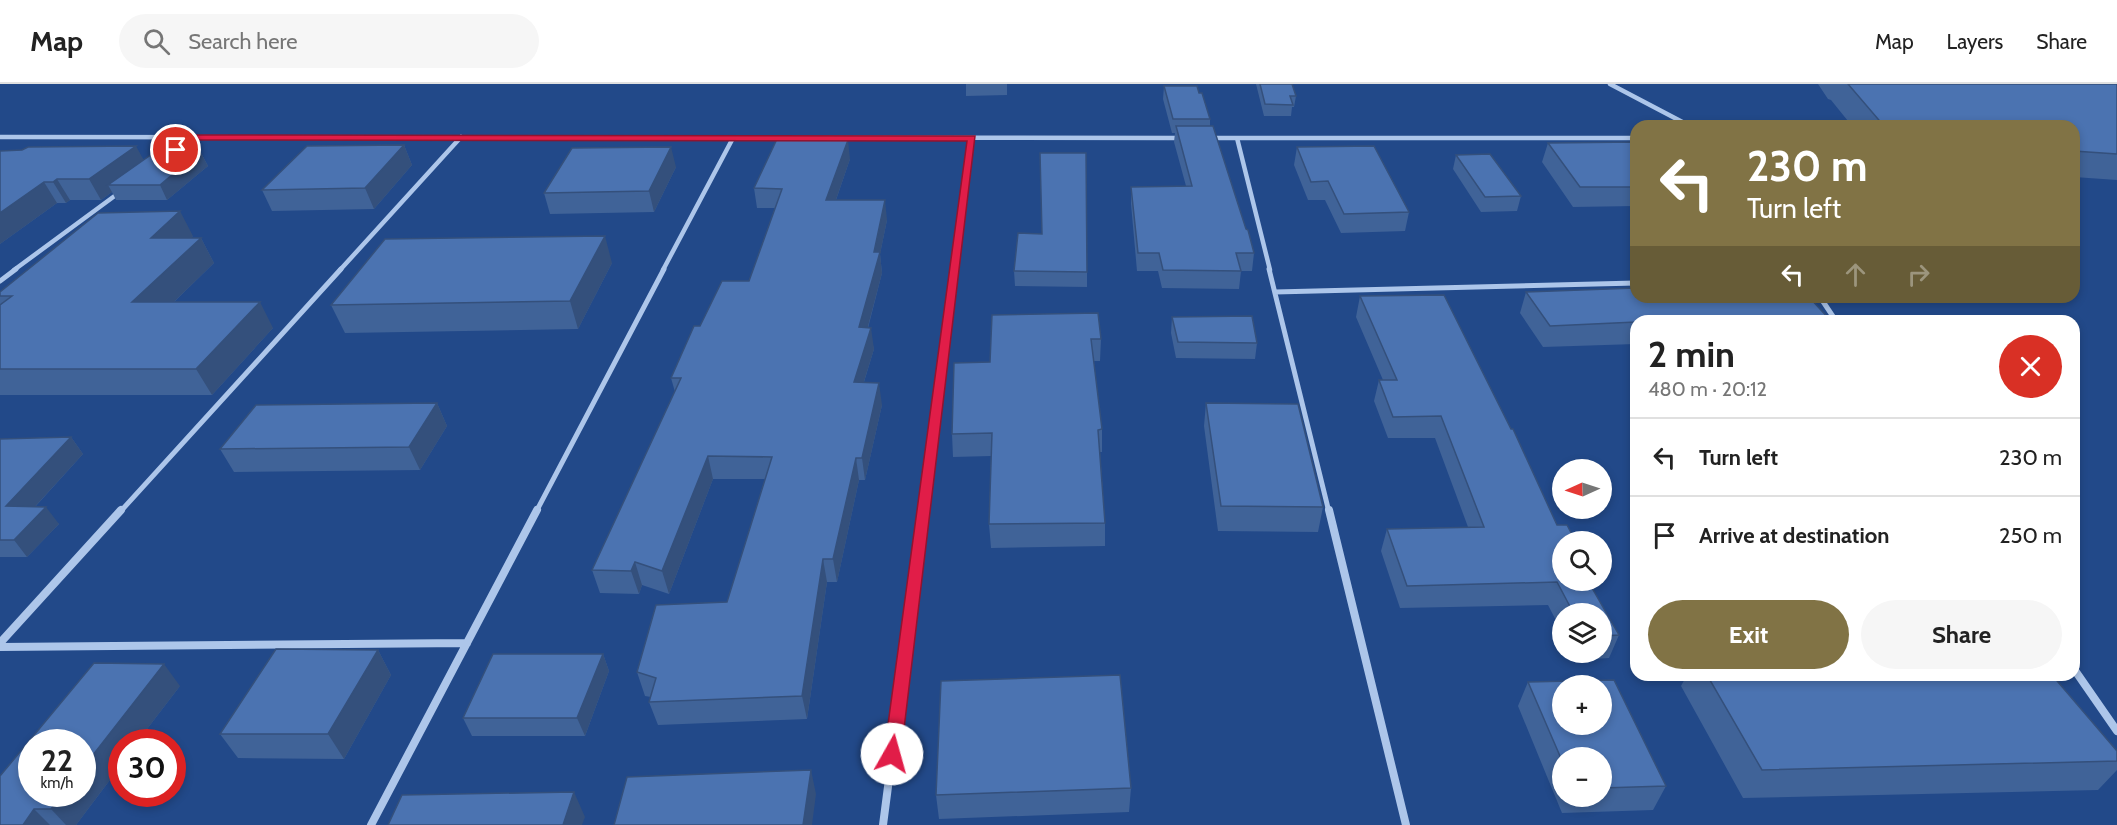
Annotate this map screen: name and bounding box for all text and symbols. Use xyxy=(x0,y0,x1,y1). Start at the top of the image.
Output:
search box xyxy=(119,14,539,68)
text: Map xyxy=(30,24,83,58)
icon: search xyxy=(140,25,173,58)
text: Search here xyxy=(188,28,297,55)
text: Map xyxy=(1875,29,1914,54)
text: Layers xyxy=(1947,29,2003,54)
text: Share xyxy=(2036,29,2087,54)
pin xyxy=(150,124,201,175)
icon: arrive xyxy=(159,133,192,166)
text: 230 m xyxy=(1747,140,1867,192)
icon: left xyxy=(1648,144,1726,222)
text: Turn left xyxy=(1747,192,1841,225)
icon: left xyxy=(1776,258,1809,291)
icon: ahead xyxy=(1839,258,1872,291)
icon: right xyxy=(1902,258,1935,291)
text: 2 min xyxy=(1648,332,1735,376)
button: close xyxy=(1999,335,2062,398)
text: 480 m · 20:12 xyxy=(1648,377,1767,401)
icon: left xyxy=(1648,441,1681,474)
text: Turn left xyxy=(1699,444,1778,471)
text: 230 m xyxy=(1999,444,2062,471)
north arrow xyxy=(1552,459,1612,519)
map controls xyxy=(1552,459,1612,807)
icon: arrive xyxy=(1648,519,1681,552)
text: Arrive at destination xyxy=(1699,522,1889,549)
text: 250 m xyxy=(1999,522,2062,549)
button: search xyxy=(1552,531,1612,591)
button: Exit xyxy=(1648,600,1849,669)
button: Share xyxy=(1861,600,2062,669)
button: layers xyxy=(1552,603,1612,663)
button: + xyxy=(1552,675,1612,735)
position arrow xyxy=(860,722,924,786)
speed limit sign: 30 xyxy=(108,729,186,807)
text: 22 xyxy=(41,742,73,779)
button: − xyxy=(1552,747,1612,807)
text: km/h xyxy=(41,774,73,792)

